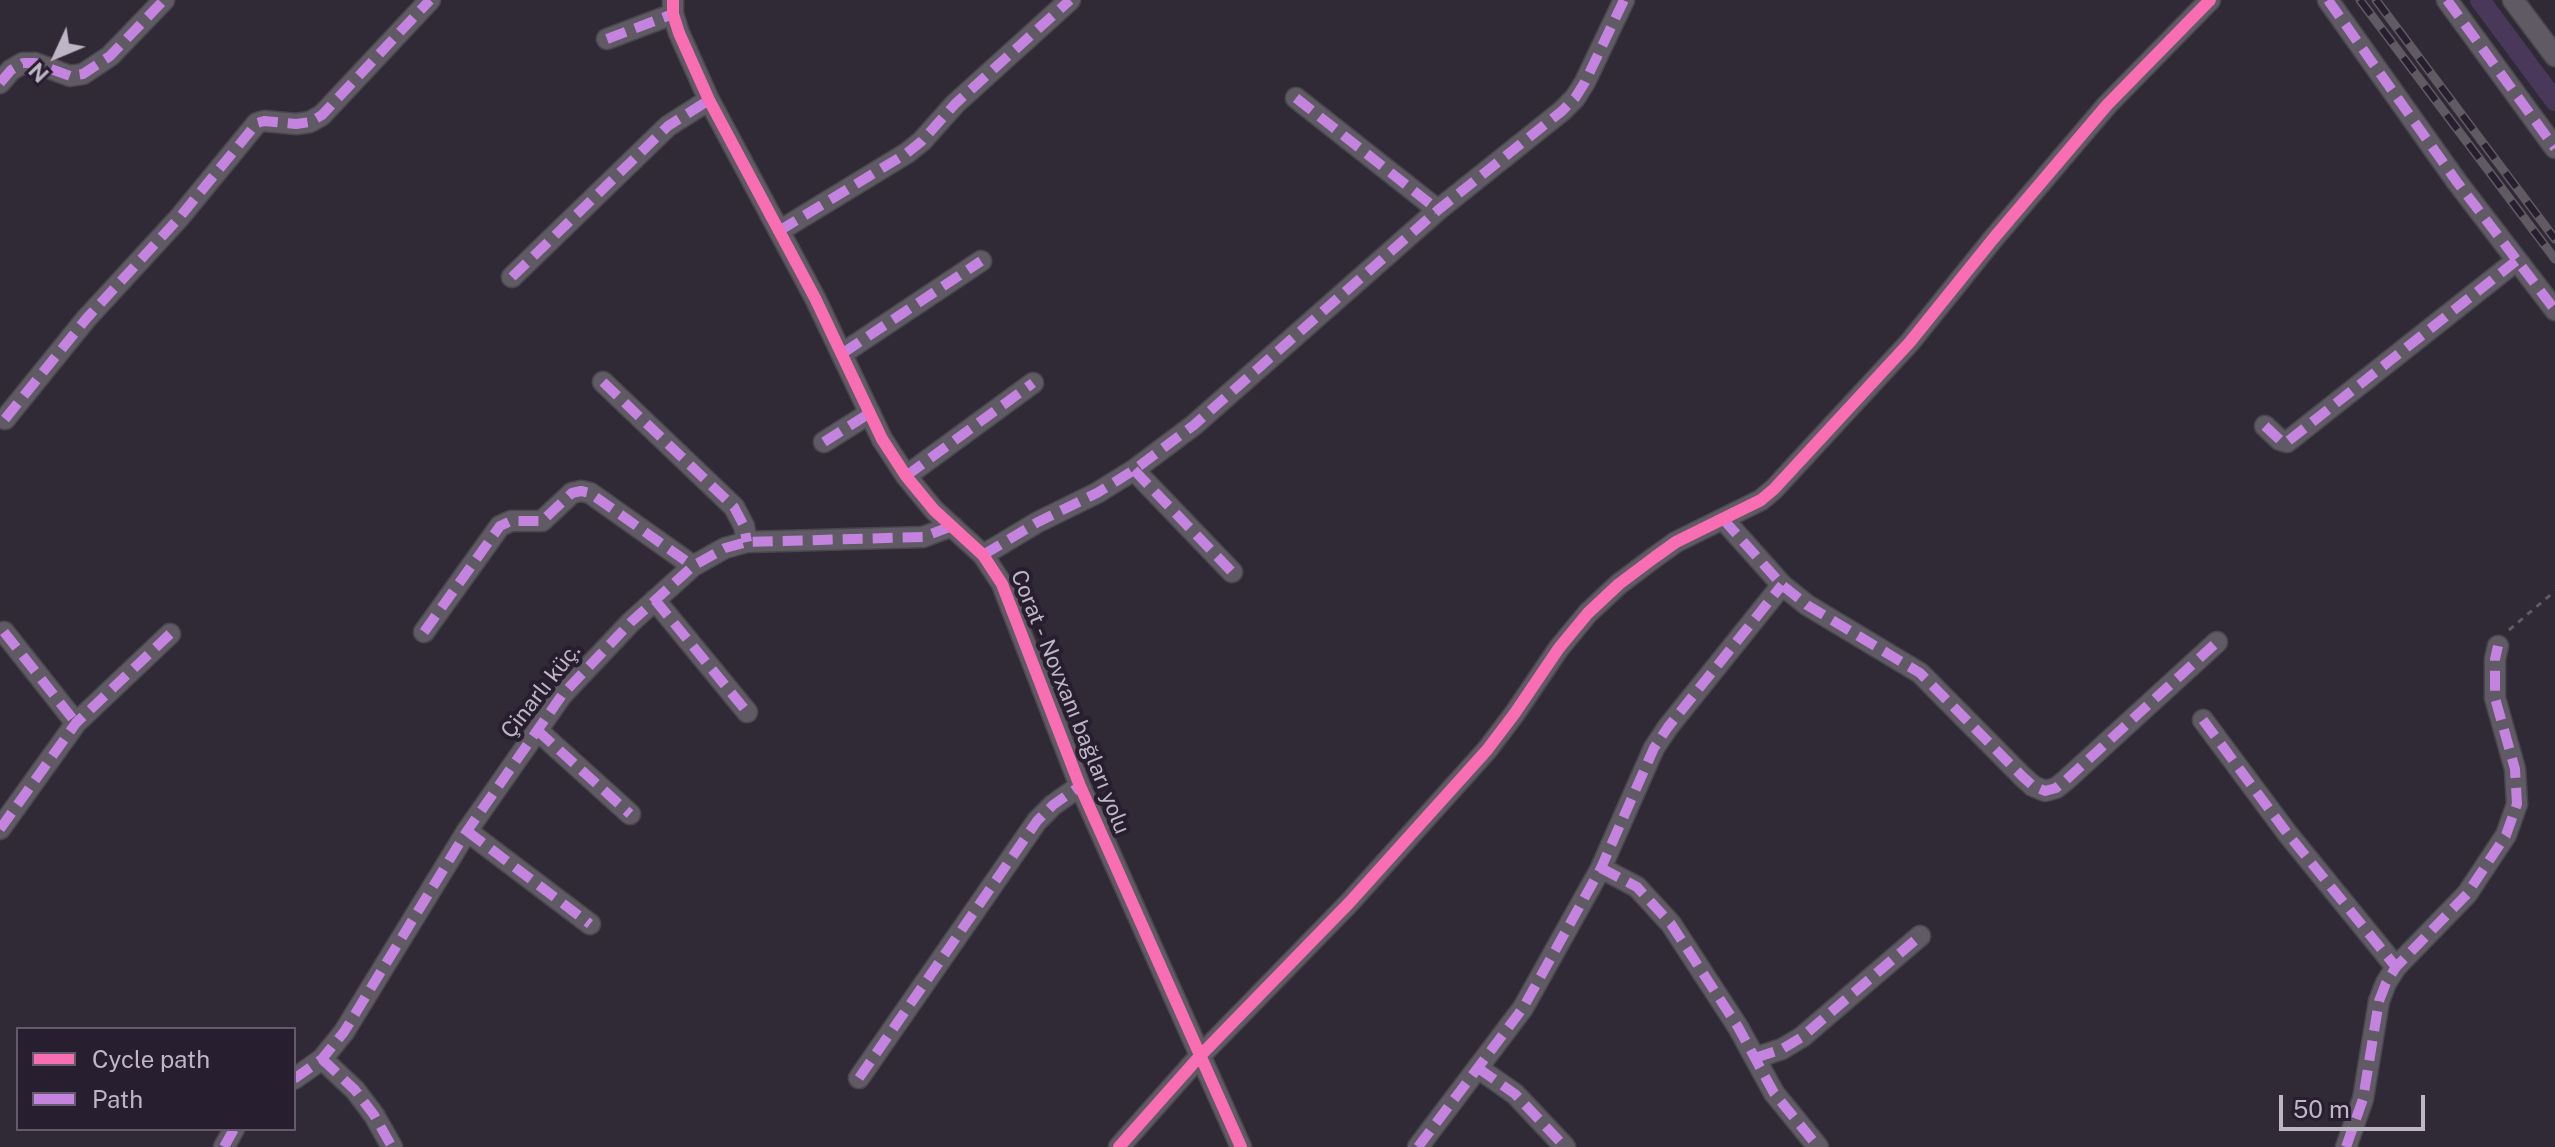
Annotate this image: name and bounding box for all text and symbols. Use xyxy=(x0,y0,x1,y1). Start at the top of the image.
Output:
north arrow xyxy=(16,16,96,96)
text: N xyxy=(23,57,54,88)
street label: Corat - Novxanı bağları yolu xyxy=(1005,566,1135,838)
street label: Çinarlı küç. xyxy=(496,638,586,744)
legend xyxy=(16,1027,296,1131)
text: Cycle path xyxy=(92,1045,210,1073)
scale bar xyxy=(2283,1079,2429,1129)
text: Path xyxy=(92,1085,143,1113)
text: 50 m xyxy=(2293,1095,2350,1123)

